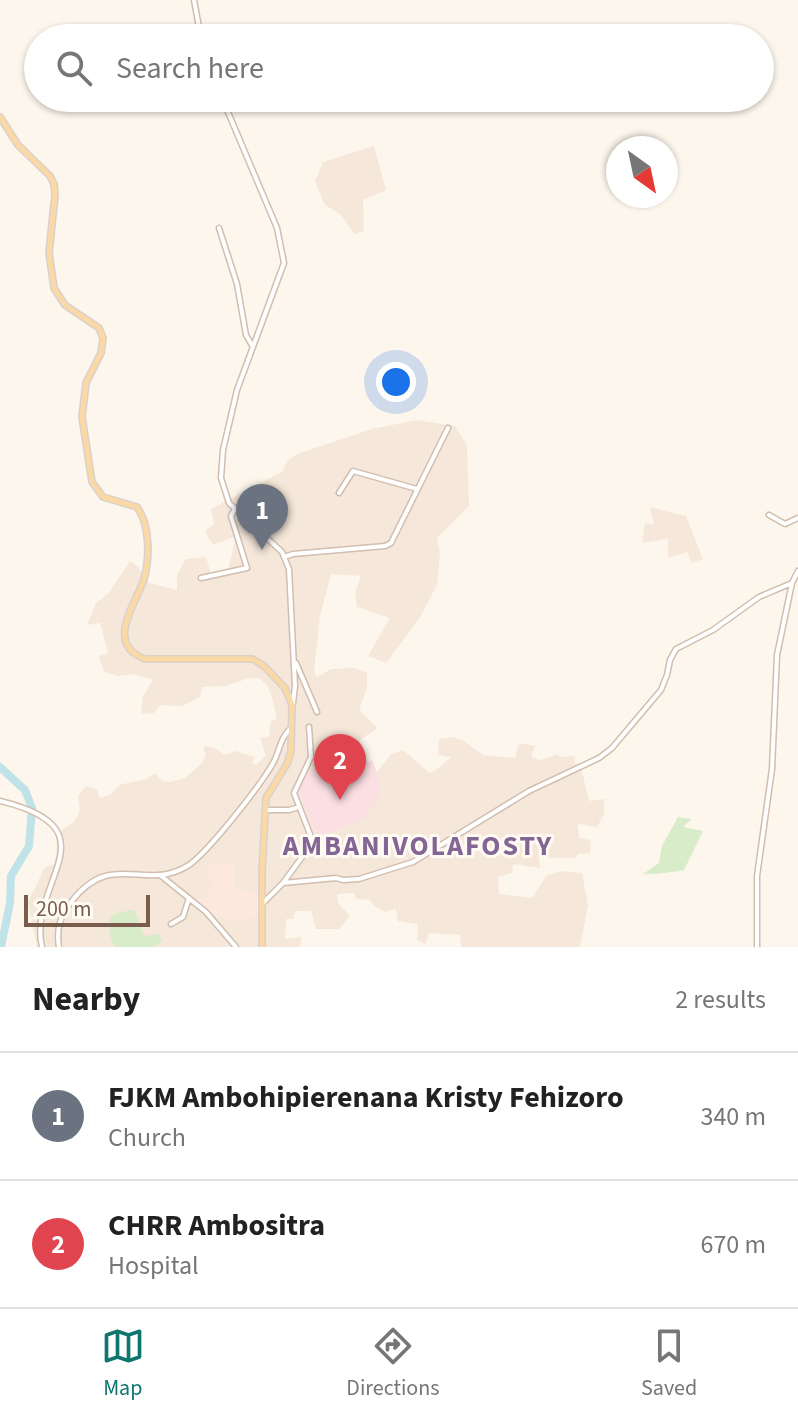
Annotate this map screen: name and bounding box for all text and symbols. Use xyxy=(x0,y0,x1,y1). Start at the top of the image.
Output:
search box xyxy=(24,24,774,112)
icon: search xyxy=(52,46,96,90)
text: Search here xyxy=(116,47,264,90)
north arrow xyxy=(606,136,678,208)
your location xyxy=(376,362,416,402)
pin: 1 xyxy=(236,484,288,550)
pin: 2 xyxy=(314,734,366,800)
district label: AMBANIVOLAFOSTY xyxy=(282,826,553,866)
scale bar xyxy=(24,891,150,927)
text: 200 m xyxy=(36,893,91,925)
text: Nearby xyxy=(32,975,140,1024)
text: 2 results xyxy=(675,981,766,1018)
text: FJKM Ambohipierenana Kristy Fehizoro xyxy=(108,1076,624,1119)
text: 1 xyxy=(51,1098,65,1135)
text: 340 m xyxy=(700,1098,766,1135)
text: Church xyxy=(108,1119,186,1156)
text: CHRR Ambositra xyxy=(108,1204,325,1247)
text: 2 xyxy=(51,1226,65,1263)
text: 670 m xyxy=(700,1226,766,1263)
text: Hospital xyxy=(108,1247,199,1284)
tab: Map xyxy=(101,1324,145,1404)
tab: Directions xyxy=(346,1324,439,1404)
tab: Saved xyxy=(641,1324,697,1404)

